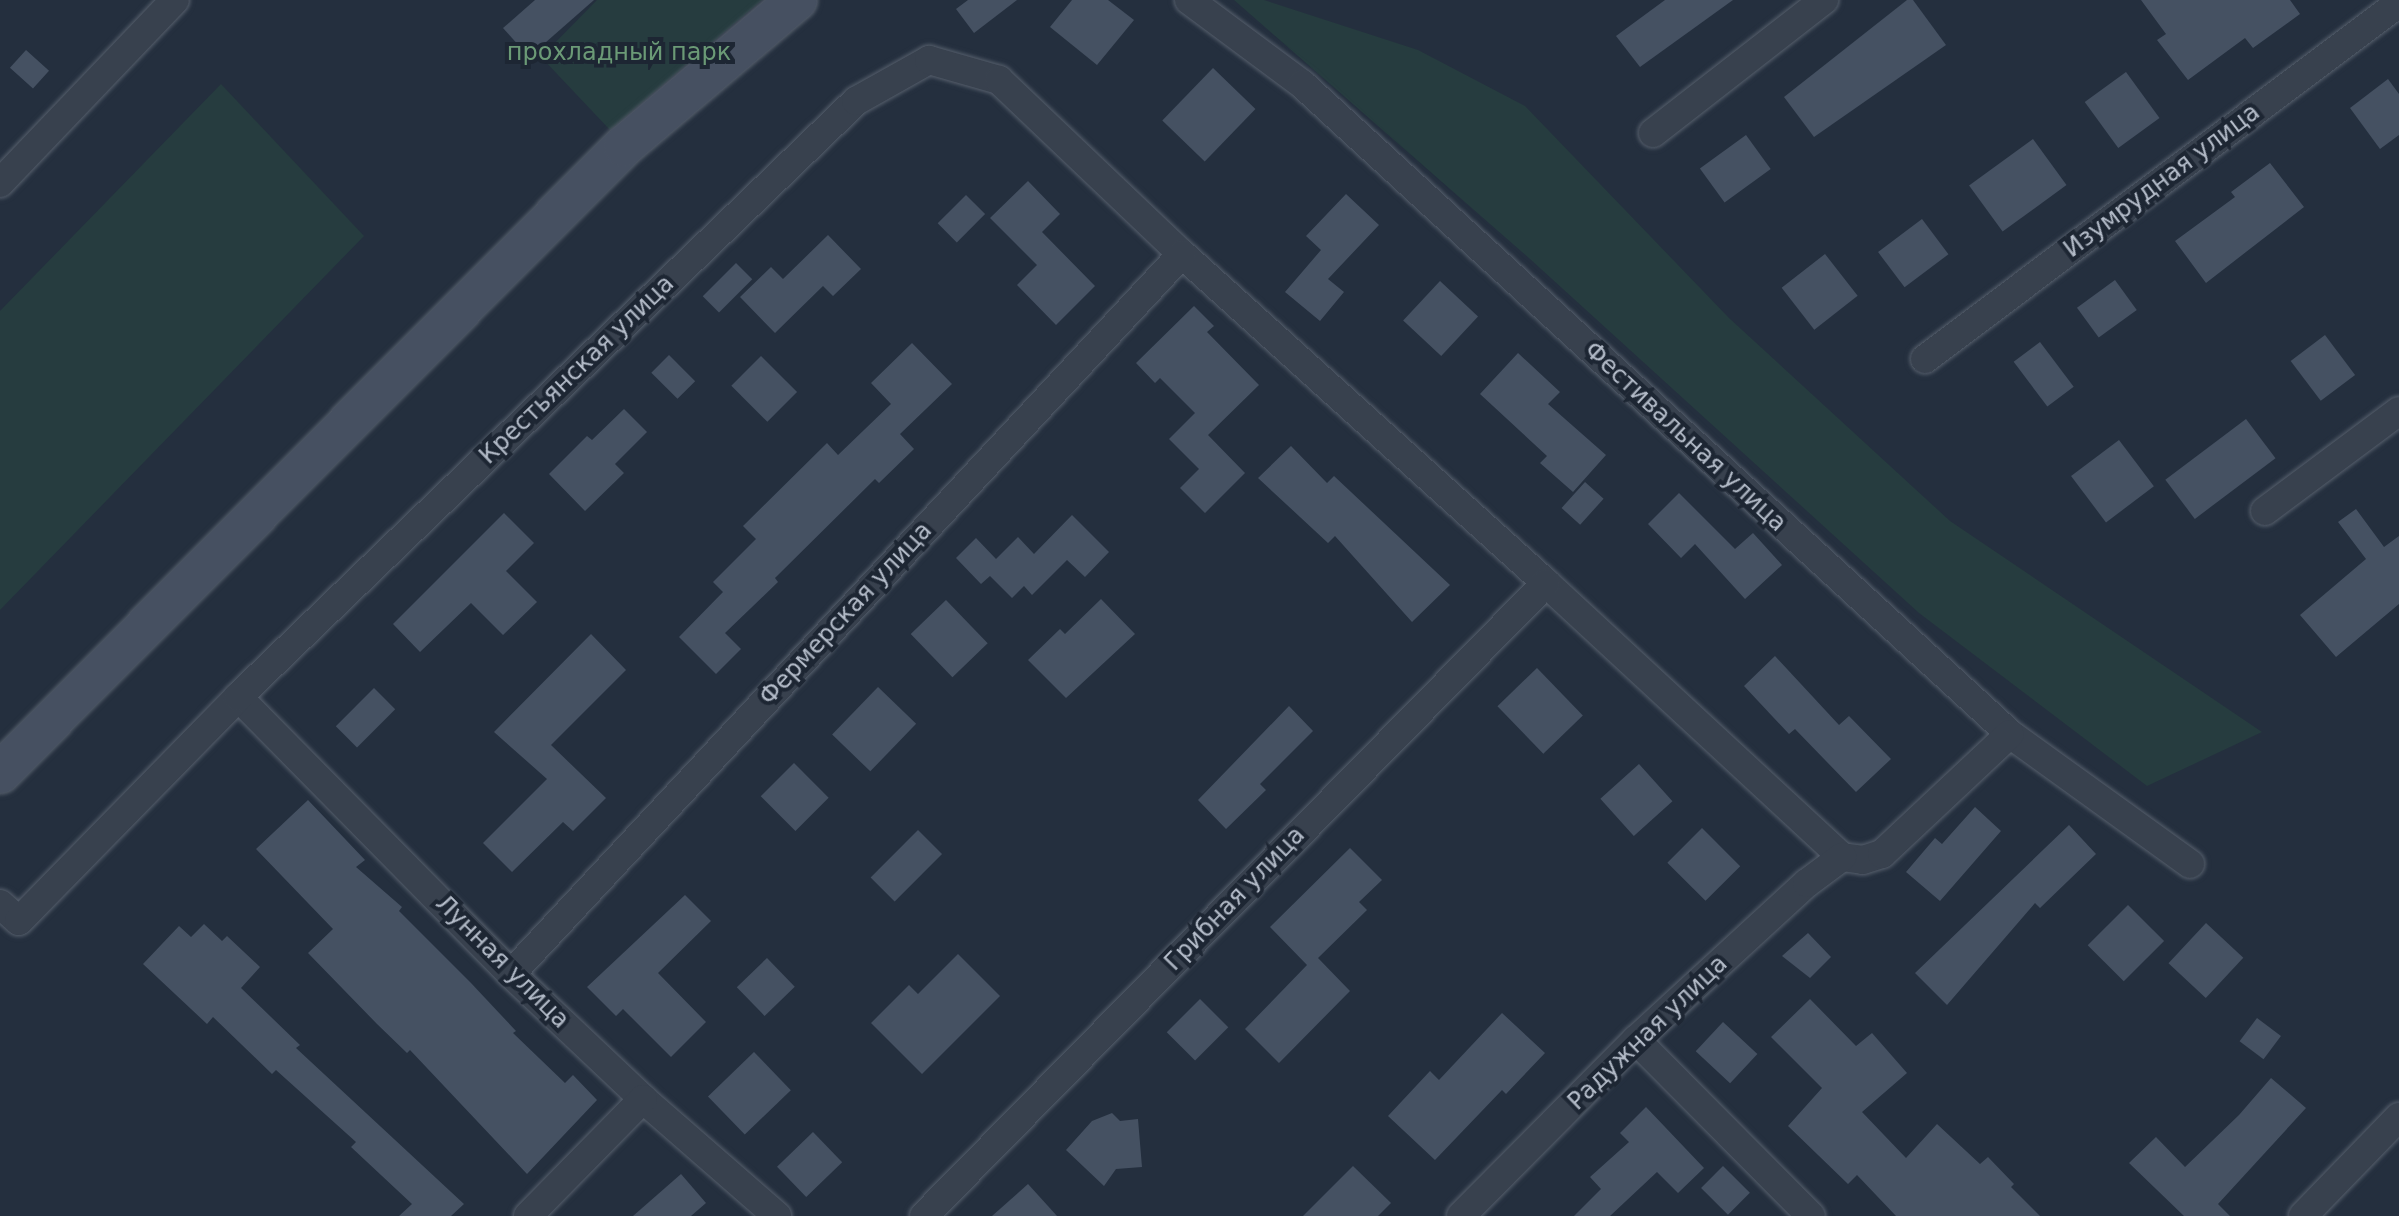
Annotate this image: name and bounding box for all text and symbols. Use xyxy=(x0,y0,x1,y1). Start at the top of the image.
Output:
park label: прохладный парк xyxy=(507,39,731,67)
street label: Изумрудная улица xyxy=(2058,98,2266,264)
street label: Крестьянская улица xyxy=(474,270,680,470)
street label: Фестивальная улица xyxy=(1578,336,1792,538)
street label: Фермерская улица xyxy=(754,517,938,711)
street label: Грибная улица xyxy=(1159,821,1311,977)
street label: Лунная улица xyxy=(429,889,575,1035)
street label: Радужная улица xyxy=(1562,950,1734,1116)

